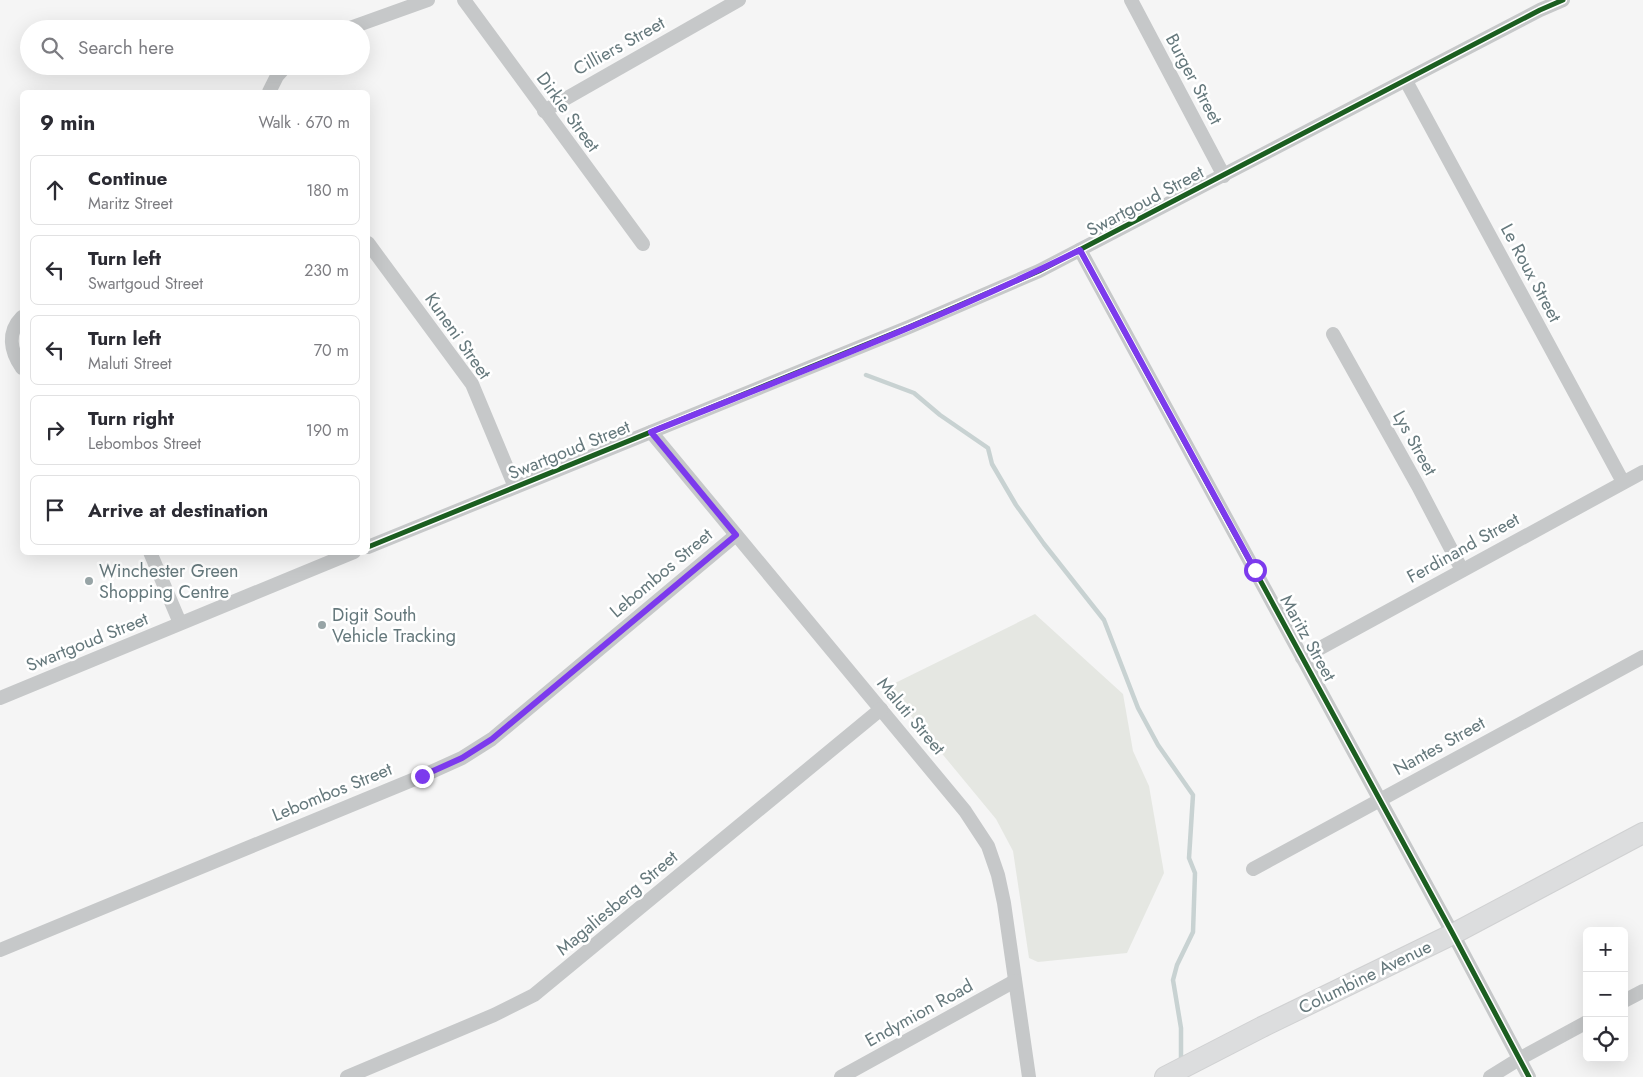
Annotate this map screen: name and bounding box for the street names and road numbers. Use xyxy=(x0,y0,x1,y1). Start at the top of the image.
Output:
street label: Cilliers Street xyxy=(569,10,670,82)
street label: Burger Street xyxy=(1159,29,1229,130)
street label: Dirkie Street xyxy=(530,67,606,158)
street label: Swartgoud Street xyxy=(1082,159,1209,243)
street label: Le Roux Street xyxy=(1494,219,1568,327)
street label: Kuneni Street xyxy=(419,287,498,385)
street label: Lys Street xyxy=(1386,406,1444,481)
street label: Swartgoud Street xyxy=(504,413,634,486)
street label: Ferdinand Street xyxy=(1402,506,1525,590)
street label: Lebombos Street xyxy=(604,522,719,624)
street label: Maritz Street xyxy=(1274,590,1343,686)
street label: Swartgoud Street xyxy=(22,605,152,678)
street label: Maluti Street xyxy=(871,672,952,761)
street label: Nantes Street xyxy=(1388,710,1490,782)
street label: Lebombos Street xyxy=(268,756,396,828)
street label: Magaliesberg Street xyxy=(551,844,684,962)
street label: Columbine Avenue xyxy=(1294,934,1436,1020)
street label: Endymion Road xyxy=(860,973,978,1053)

